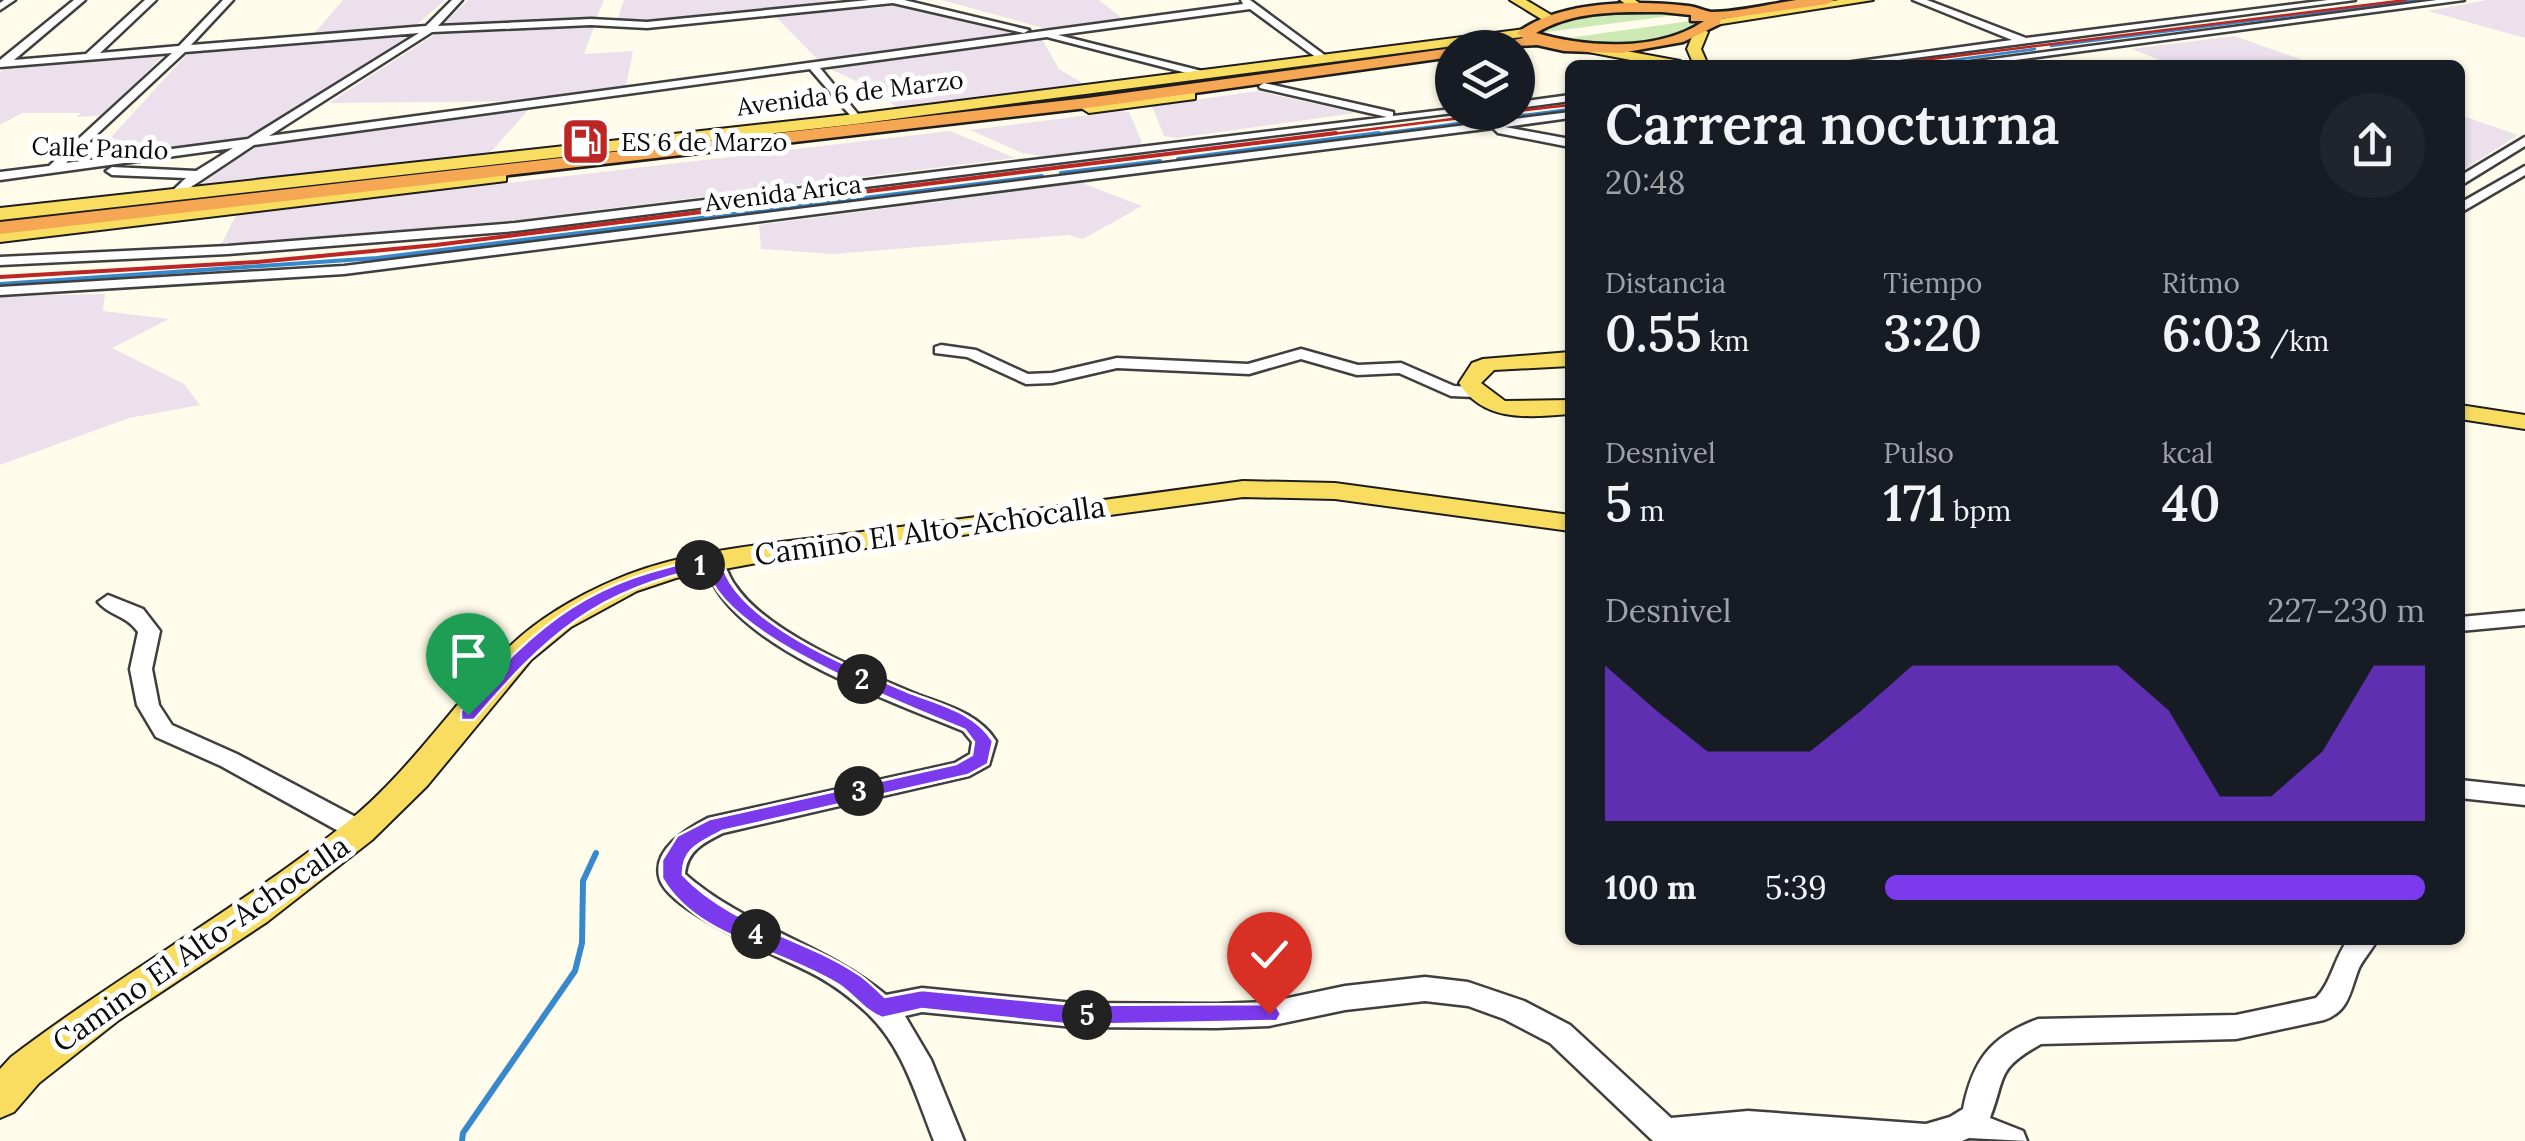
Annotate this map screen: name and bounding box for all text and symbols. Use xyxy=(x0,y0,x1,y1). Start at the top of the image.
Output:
map controls xyxy=(1435,30,1535,130)
button: layers xyxy=(1435,30,1535,130)
street label: Avenida 6 de Marzo xyxy=(734,63,965,123)
text: Carrera nocturna xyxy=(1605,89,2060,159)
button: share xyxy=(2320,93,2425,198)
fuel station icon: ES 6 de Marzo xyxy=(560,116,612,168)
place label: ES 6 de Marzo xyxy=(621,126,787,158)
street label: Calle Pando xyxy=(31,130,169,166)
text: 20:48 xyxy=(1605,162,1685,203)
street label: Avenida Arica xyxy=(702,168,863,219)
text: Distancia xyxy=(1605,265,1726,301)
text: Tiempo xyxy=(1883,265,1982,301)
text: Ritmo xyxy=(2162,265,2240,301)
text: 0.55 xyxy=(1605,301,1702,365)
text: 3:20 xyxy=(1883,301,1982,365)
text: 6:03 xyxy=(2162,301,2262,365)
text: km xyxy=(1702,323,1749,359)
text: /km xyxy=(2262,323,2329,359)
text: Desnivel xyxy=(1605,435,1716,471)
text: Pulso xyxy=(1883,435,1954,471)
text: kcal xyxy=(2162,435,2213,471)
text: 5 xyxy=(1605,471,1632,535)
text: 171 xyxy=(1883,471,1946,535)
text: 40 xyxy=(2162,471,2220,535)
street label: Camino El Alto-Achocalla xyxy=(752,487,1108,573)
text: m xyxy=(1632,493,1665,529)
text: bpm xyxy=(1946,493,2011,529)
pin: 1 xyxy=(675,540,725,590)
text: 1 xyxy=(694,547,706,583)
text: Desnivel xyxy=(1605,590,1731,631)
text: 227–230 m xyxy=(2267,590,2425,631)
pin xyxy=(426,613,511,716)
icon: arrive xyxy=(441,628,496,683)
pin: 2 xyxy=(837,654,887,704)
text: 2 xyxy=(855,661,869,697)
pin: 3 xyxy=(834,766,884,816)
text: 3 xyxy=(851,773,867,809)
street label: Camino El Alto-Achocalla xyxy=(45,826,356,1060)
text: 100 m xyxy=(1605,867,1697,908)
text: 5:39 xyxy=(1765,867,1827,908)
pin: 4 xyxy=(731,909,781,959)
pin xyxy=(1227,912,1312,1015)
text: 4 xyxy=(748,916,764,952)
icon: check xyxy=(1242,927,1297,982)
pin: 5 xyxy=(1062,990,1112,1040)
text: 5 xyxy=(1079,997,1095,1033)

